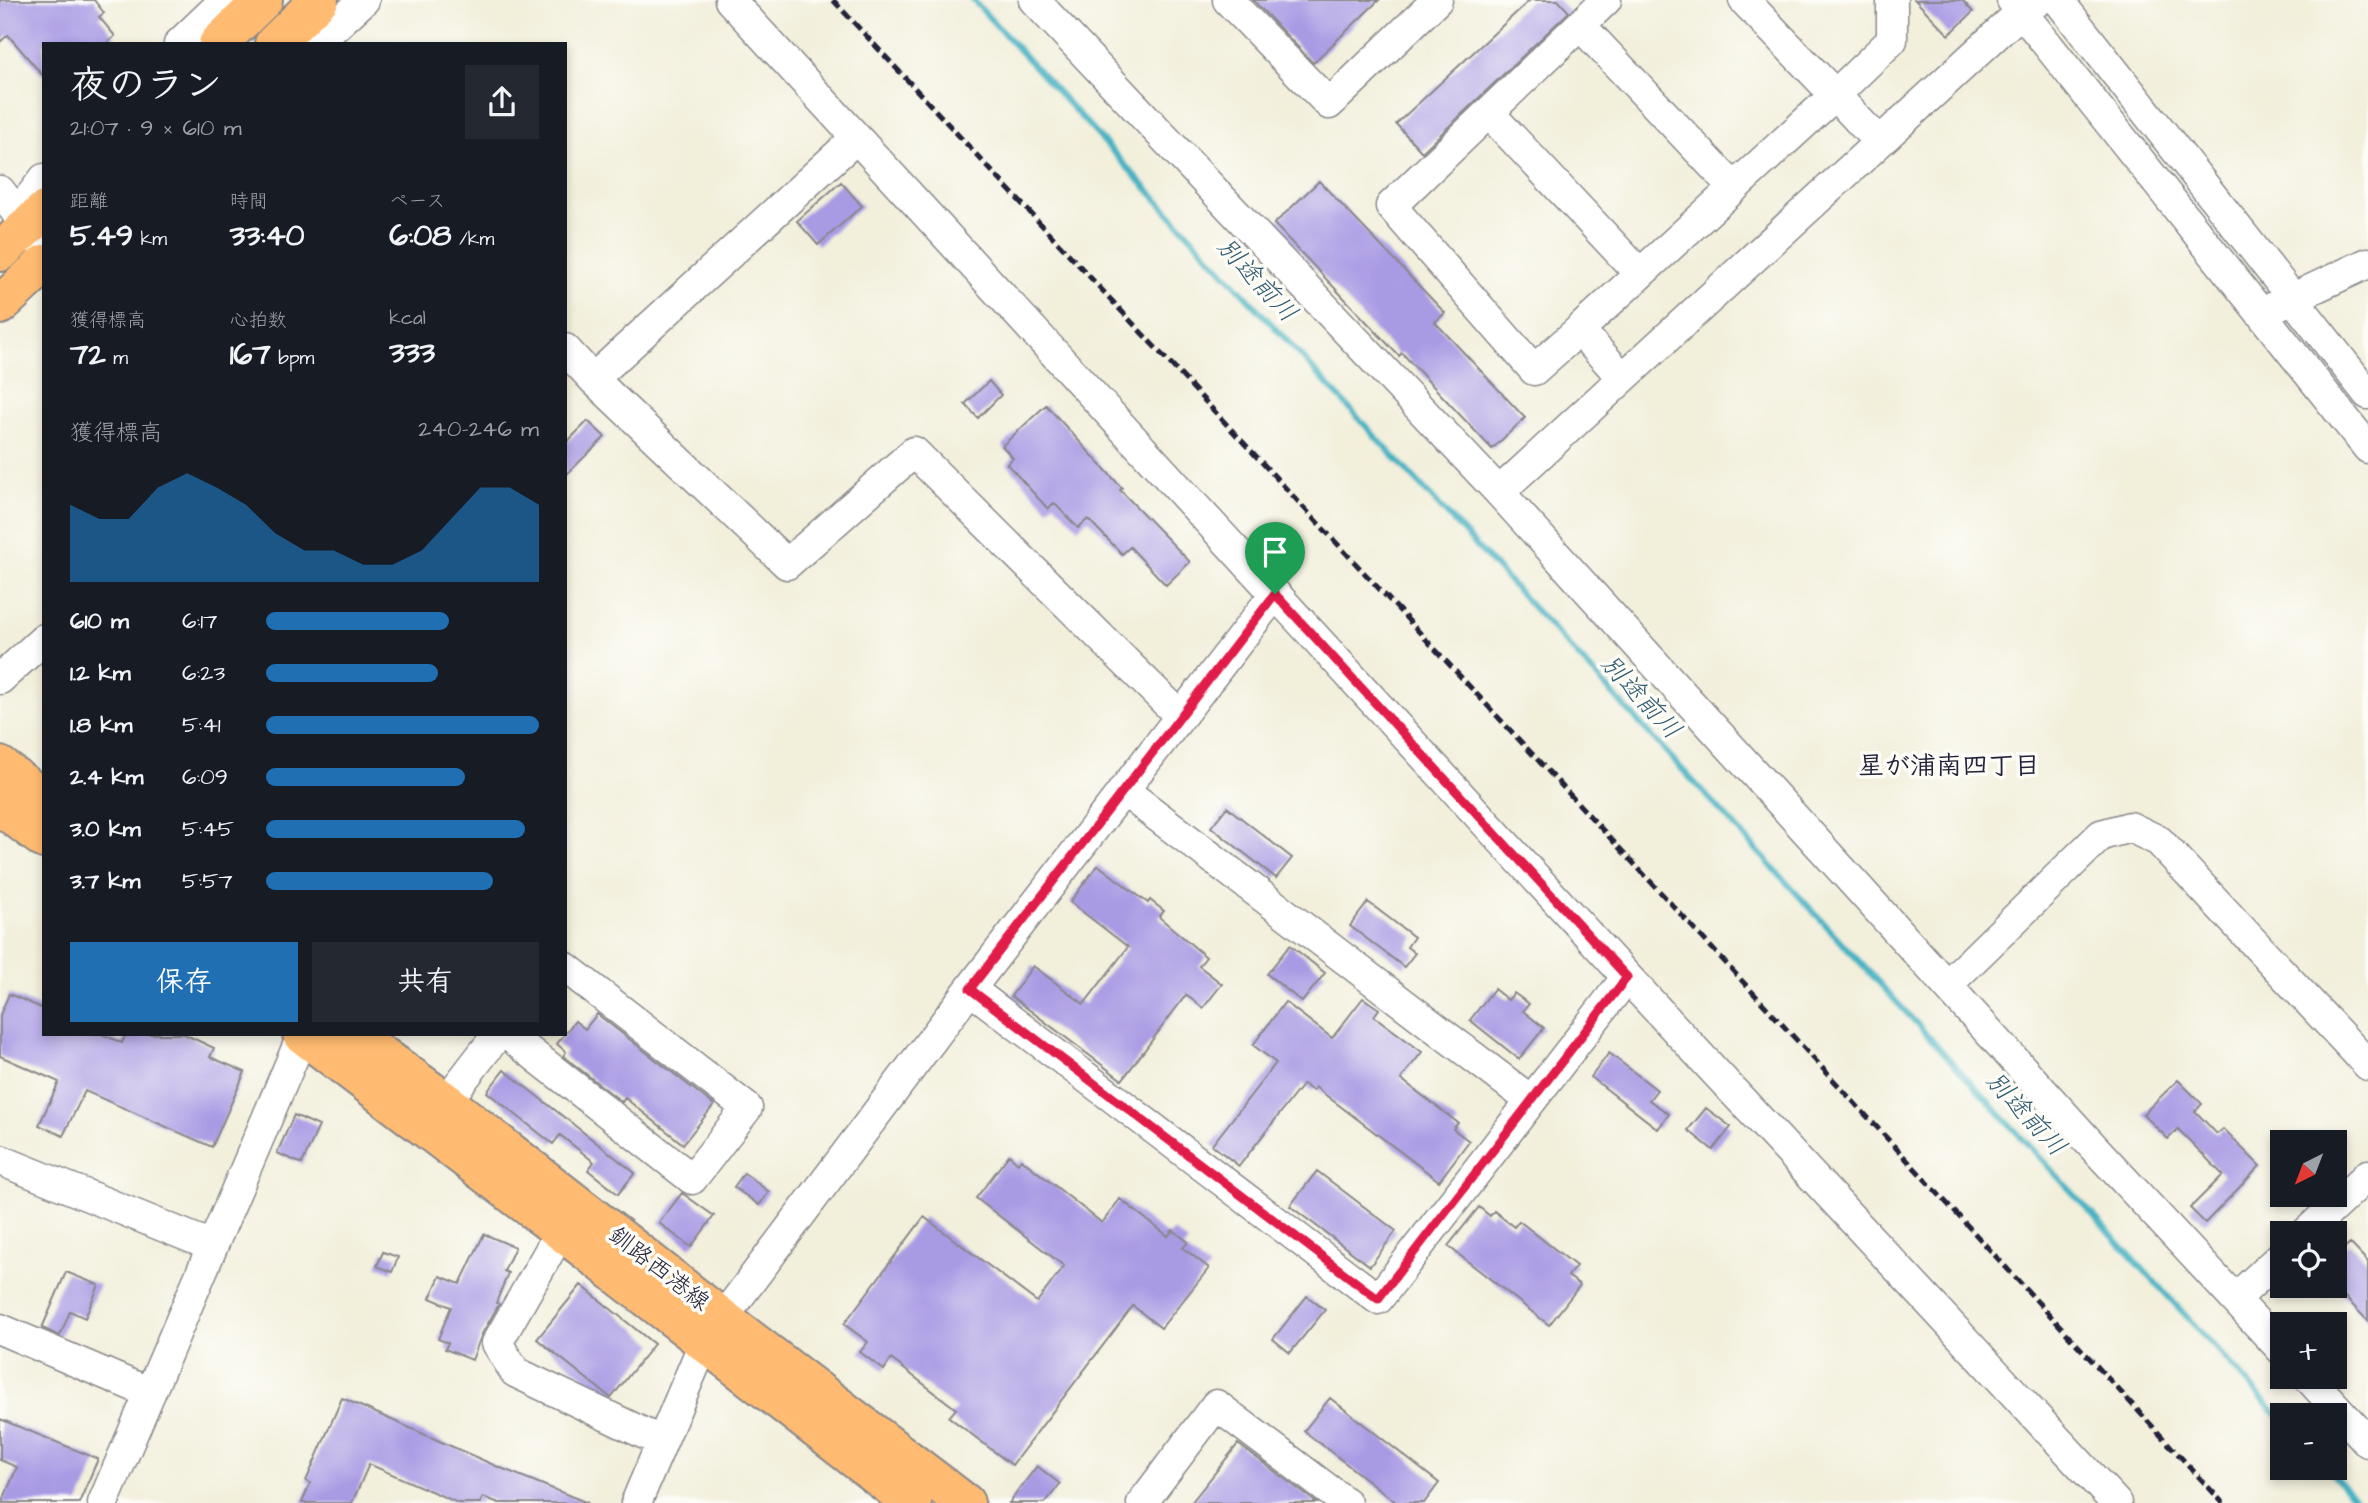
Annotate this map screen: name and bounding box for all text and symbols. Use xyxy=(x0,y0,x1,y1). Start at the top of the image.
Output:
text: 夜のラン xyxy=(70,60,222,112)
button: share xyxy=(465,65,539,139)
text: 21:07 · 9 × 610 m xyxy=(70,112,242,144)
text: 距離 xyxy=(70,188,108,215)
text: 時間 xyxy=(230,188,268,215)
text: ペース xyxy=(389,188,445,215)
text: 5.49 xyxy=(70,215,133,257)
text: 33:40 xyxy=(230,215,305,257)
text: 6:08 xyxy=(389,215,452,257)
text: km xyxy=(133,226,167,253)
text: /km xyxy=(452,226,494,253)
water label: 別途前川 xyxy=(1208,230,1306,330)
text: kcal xyxy=(389,305,426,332)
text: 獲得標高 xyxy=(70,307,146,334)
text: 心拍数 xyxy=(230,307,287,334)
text: 333 xyxy=(389,332,435,374)
text: 72 xyxy=(70,334,106,376)
text: 167 xyxy=(230,334,271,376)
text: m xyxy=(106,345,128,372)
text: bpm xyxy=(271,345,314,372)
text: 240–246 m xyxy=(418,413,539,445)
text: 獲得標高 xyxy=(70,417,162,449)
pin xyxy=(1245,522,1305,594)
icon: arrive xyxy=(1256,533,1294,571)
text: 610 m xyxy=(70,605,129,637)
text: 6:17 xyxy=(182,605,217,637)
water label: 別途前川 xyxy=(1592,647,1690,747)
text: 1.2 km xyxy=(70,657,131,689)
text: 6:23 xyxy=(182,657,225,689)
text: 1.8 km xyxy=(70,709,132,741)
text: 5:41 xyxy=(182,709,221,741)
district label: 星が浦南四丁目 xyxy=(1858,748,2040,784)
text: 2.4 km xyxy=(70,761,143,793)
text: 6:09 xyxy=(182,761,228,793)
text: 3.0 km xyxy=(70,813,141,845)
text: 5:45 xyxy=(182,813,234,845)
text: 3.7 km xyxy=(70,865,140,897)
text: 5:57 xyxy=(182,865,233,897)
button: 保存 xyxy=(70,942,298,1022)
button: 共有 xyxy=(312,942,539,1022)
water label: 別途前川 xyxy=(1977,1064,2075,1164)
north arrow xyxy=(2270,1130,2347,1208)
map controls xyxy=(2270,1130,2347,1480)
street label: 釧路西港線 xyxy=(601,1219,717,1319)
button: locate xyxy=(2270,1221,2347,1298)
button: + xyxy=(2270,1312,2347,1389)
button: − xyxy=(2270,1403,2347,1480)

